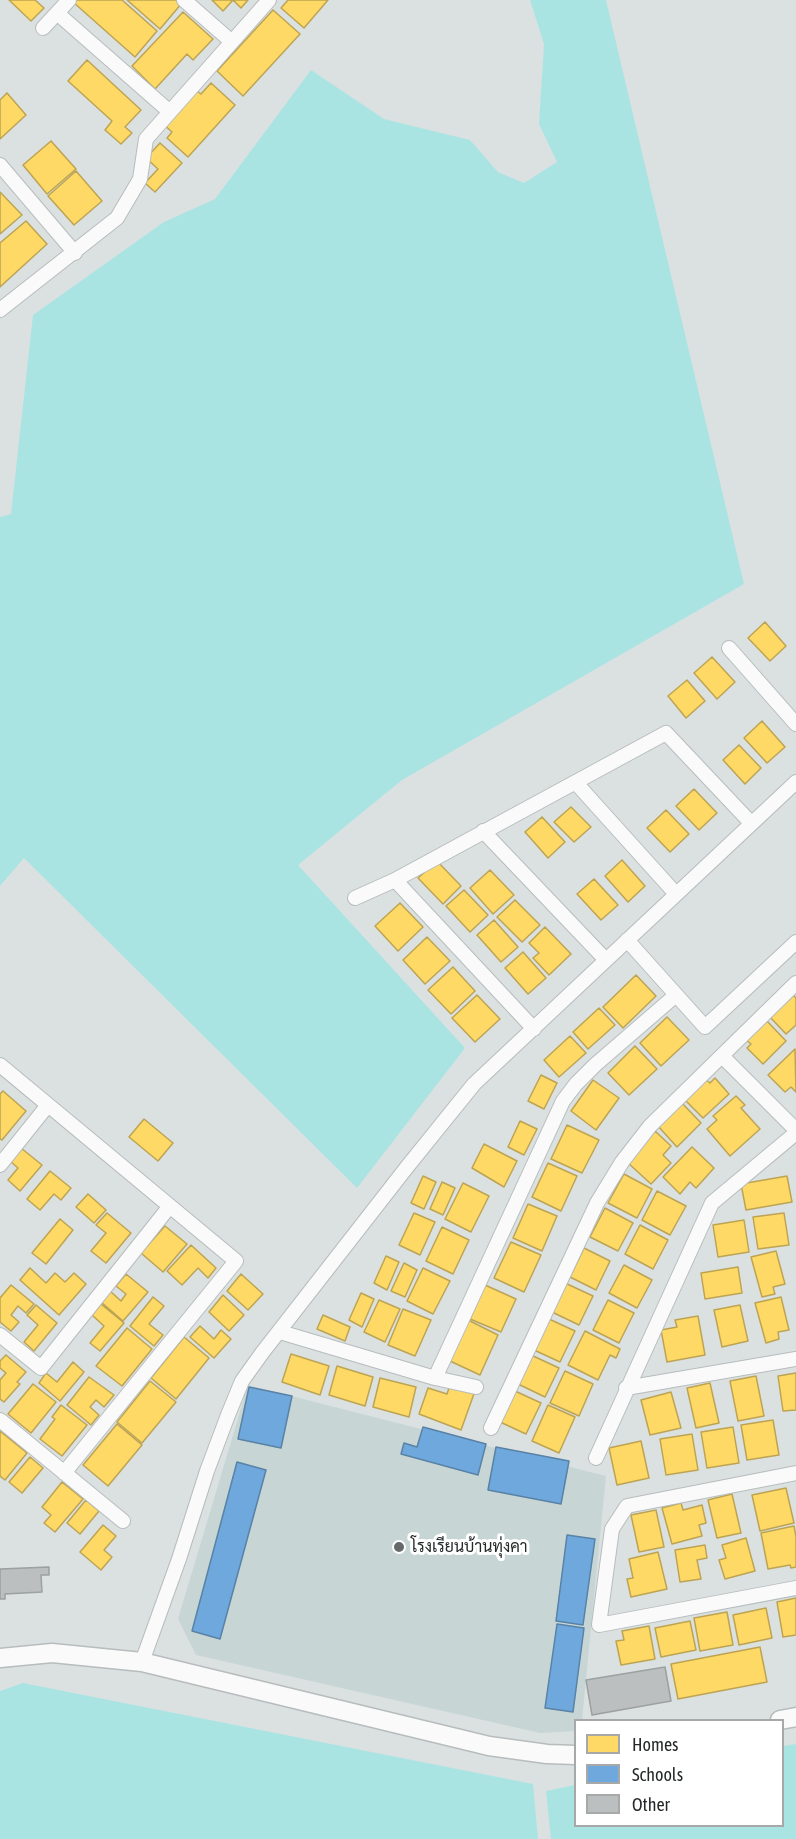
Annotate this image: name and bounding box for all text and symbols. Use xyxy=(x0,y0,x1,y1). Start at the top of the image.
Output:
place label: โรงเรียนบ้านทุ่งคา xyxy=(411,1537,528,1557)
marker: โรงเรียนบ้านทุ่งคา xyxy=(392,1540,406,1554)
legend xyxy=(574,1719,784,1827)
text: Homes xyxy=(632,1734,678,1755)
text: Schools xyxy=(632,1764,683,1785)
text: Other xyxy=(632,1794,670,1815)

